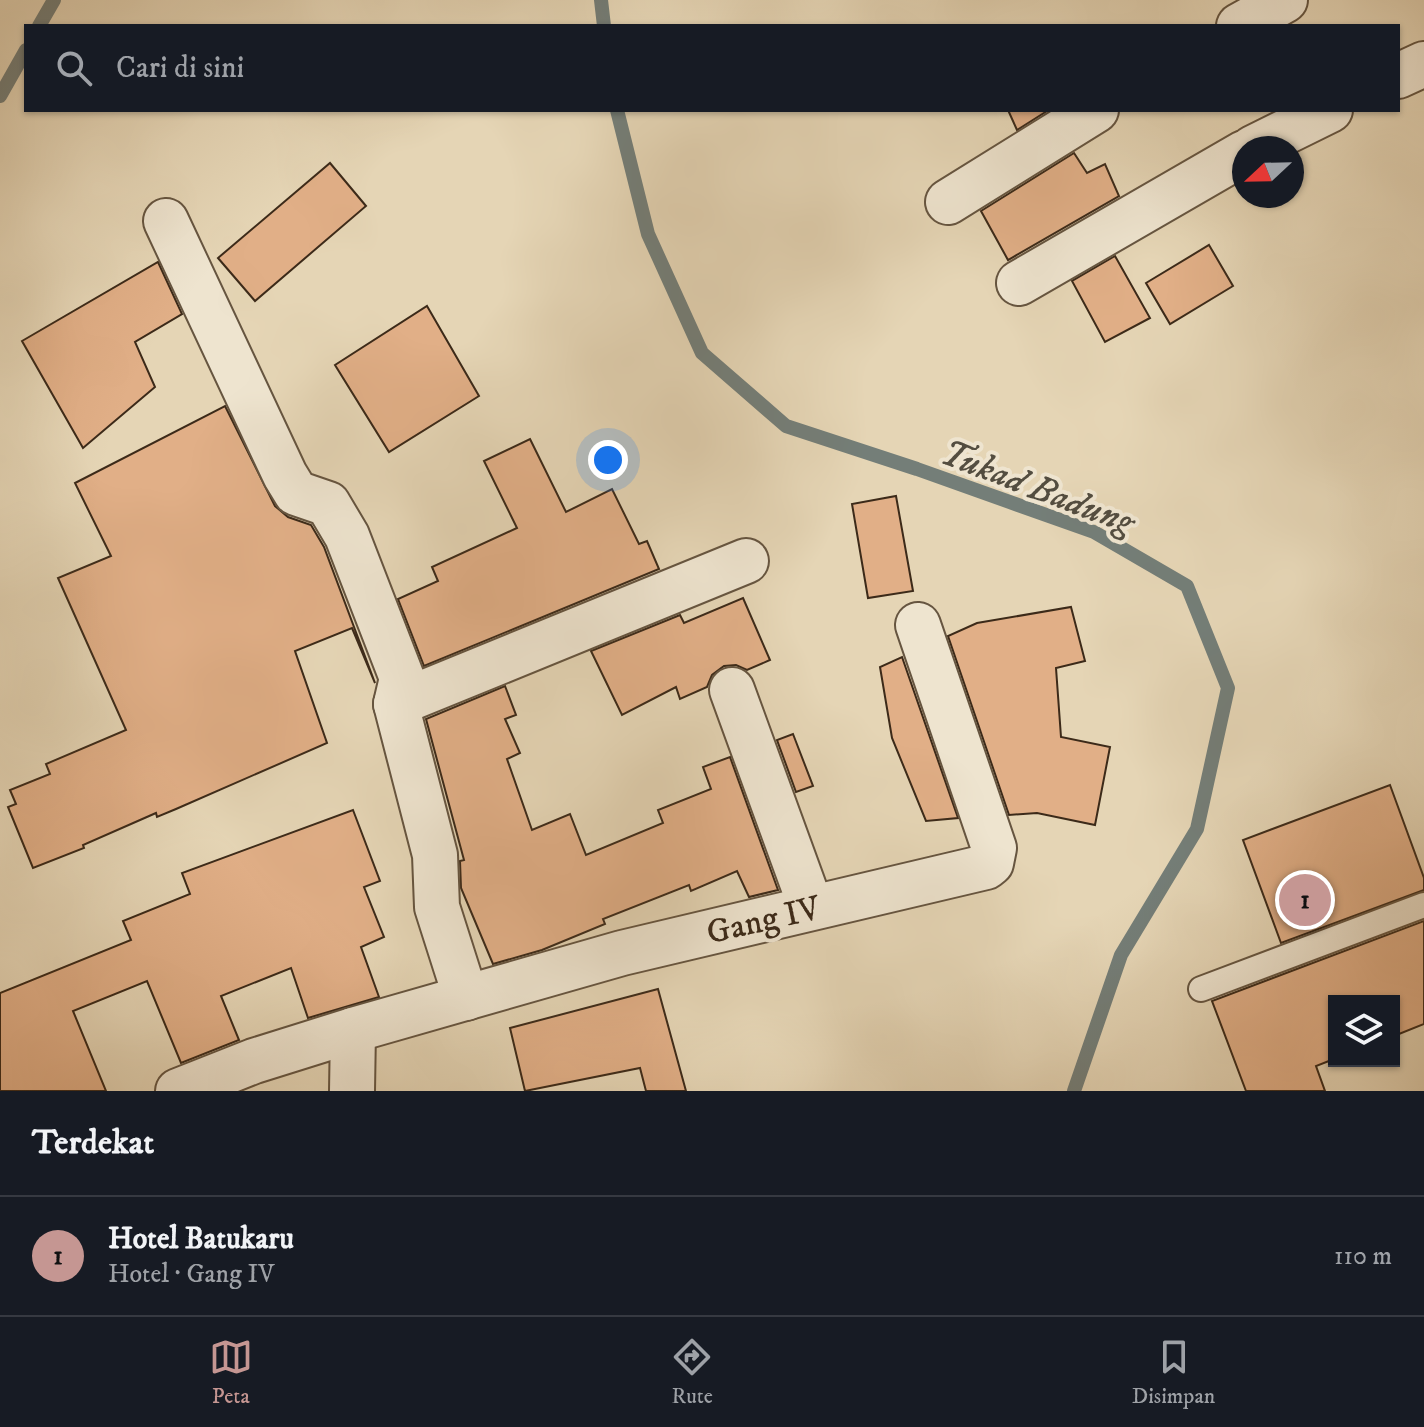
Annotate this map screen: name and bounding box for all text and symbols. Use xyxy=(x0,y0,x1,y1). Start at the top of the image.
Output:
search box xyxy=(24,24,1400,112)
icon: search xyxy=(52,46,96,90)
text: Cari di sini xyxy=(116,50,244,87)
north arrow xyxy=(1232,136,1304,208)
water label: Tukad Badung xyxy=(934,431,1143,547)
your location xyxy=(588,440,628,480)
pin: 1 xyxy=(1279,870,1331,930)
street label: Gang IV xyxy=(703,887,826,954)
map controls xyxy=(1328,995,1400,1067)
button: layers xyxy=(1328,995,1400,1067)
text: Terdekat xyxy=(32,1122,154,1164)
text: Hotel Batukaru xyxy=(108,1221,294,1258)
text: 1 xyxy=(53,1240,63,1273)
text: 110 m xyxy=(1334,1240,1392,1273)
text: Hotel · Gang IV xyxy=(108,1258,275,1291)
tab: Peta xyxy=(209,1335,253,1410)
tab: Rute xyxy=(670,1335,714,1410)
tab: Disimpan xyxy=(1132,1335,1215,1410)

